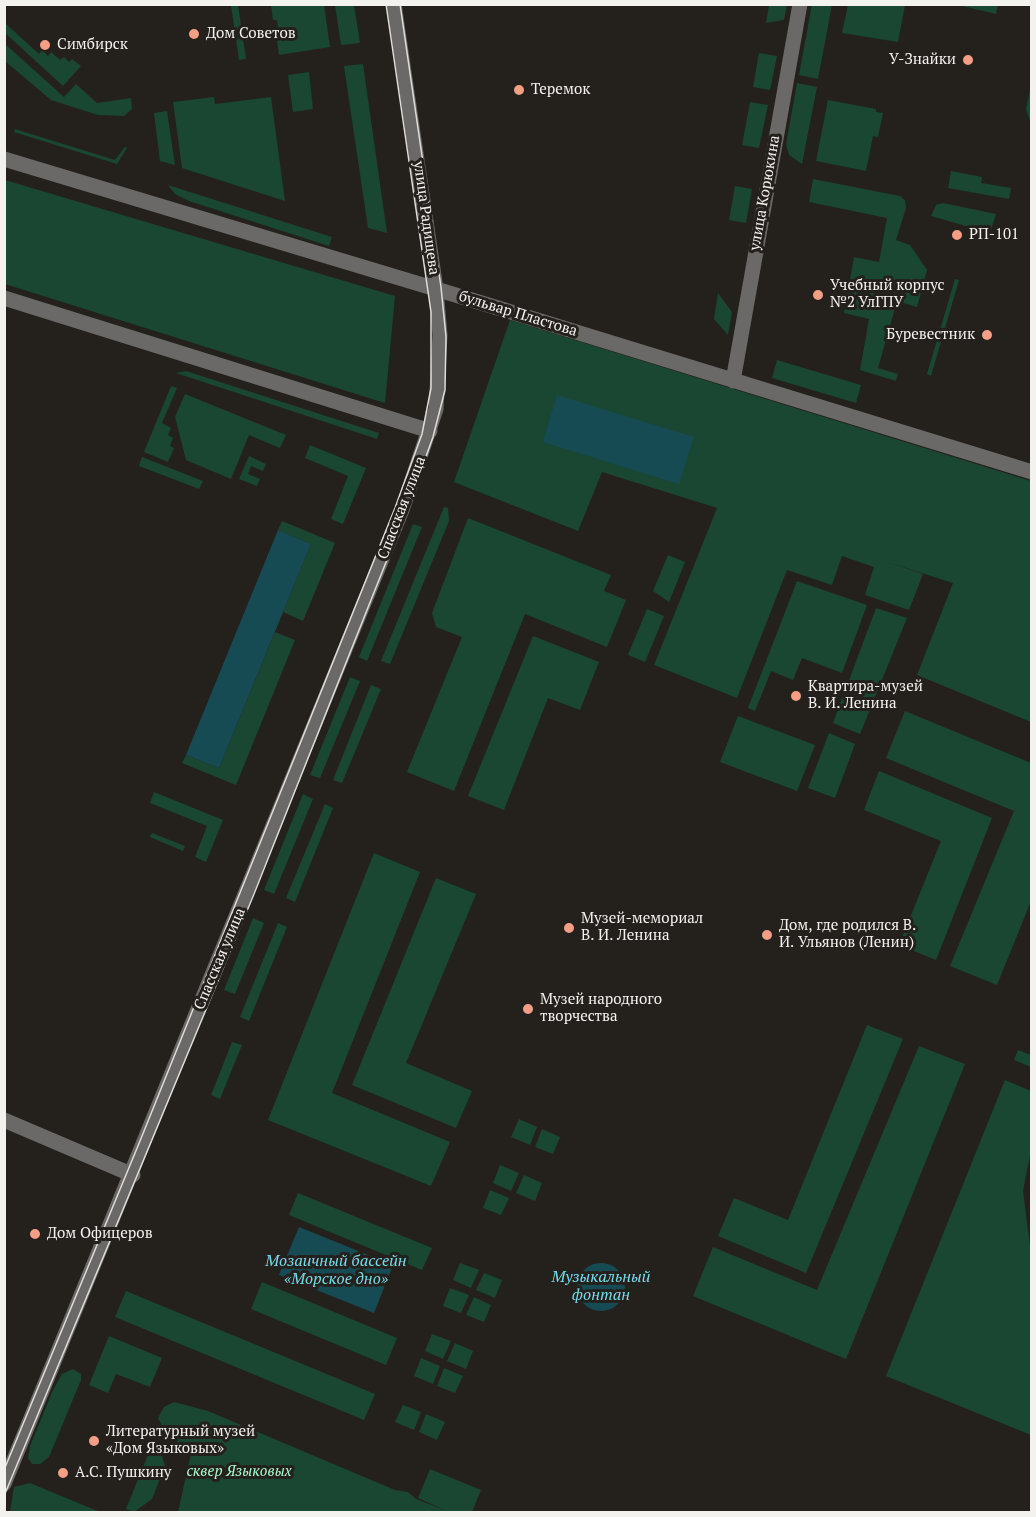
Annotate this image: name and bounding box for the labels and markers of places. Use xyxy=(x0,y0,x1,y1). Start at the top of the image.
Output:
place label: Дом Советов xyxy=(206,25,296,43)
marker: Дом Советов xyxy=(187,27,201,41)
place label: Симбирск xyxy=(57,36,128,54)
marker: Симбирск xyxy=(38,38,52,52)
place label: У-Знайки xyxy=(889,51,956,69)
marker: У-Знайки xyxy=(961,53,975,67)
place label: Теремок xyxy=(531,81,590,99)
marker: Теремок xyxy=(512,83,526,97)
place label: РП-101 xyxy=(969,226,1019,244)
marker: РП-101 xyxy=(950,228,964,242)
place label: Учебный корпус №2 УлГПУ xyxy=(830,277,945,312)
marker: Учебный корпус №2 УлГПУ xyxy=(811,288,825,302)
place label: Буревестник xyxy=(886,326,975,344)
marker: Буревестник xyxy=(980,328,994,342)
place label: Квартира-музей В. И. Ленина xyxy=(808,678,923,713)
marker: Квартира-музей В. И. Ленина xyxy=(789,689,803,703)
place label: Музей-мемориал В. И. Ленина xyxy=(581,910,703,945)
place label: Дом, где родился В. И. Ульянов (Ленин) xyxy=(779,917,916,952)
marker: Музей-мемориал В. И. Ленина xyxy=(562,921,576,935)
marker: Дом, где родился В. И. Ульянов (Ленин) xyxy=(760,928,774,942)
place label: Музей народного творчества xyxy=(540,991,662,1026)
marker: Музей народного творчества xyxy=(521,1002,535,1016)
place label: Дом Офицеров xyxy=(47,1225,153,1243)
marker: Дом Офицеров xyxy=(28,1227,42,1241)
place label: Литературный музей «Дом Языковых» xyxy=(106,1423,255,1458)
marker: Литературный музей «Дом Языковых» xyxy=(87,1434,101,1448)
place label: А.С. Пушкину xyxy=(75,1464,171,1482)
marker: А.С. Пушкину xyxy=(56,1466,70,1480)

